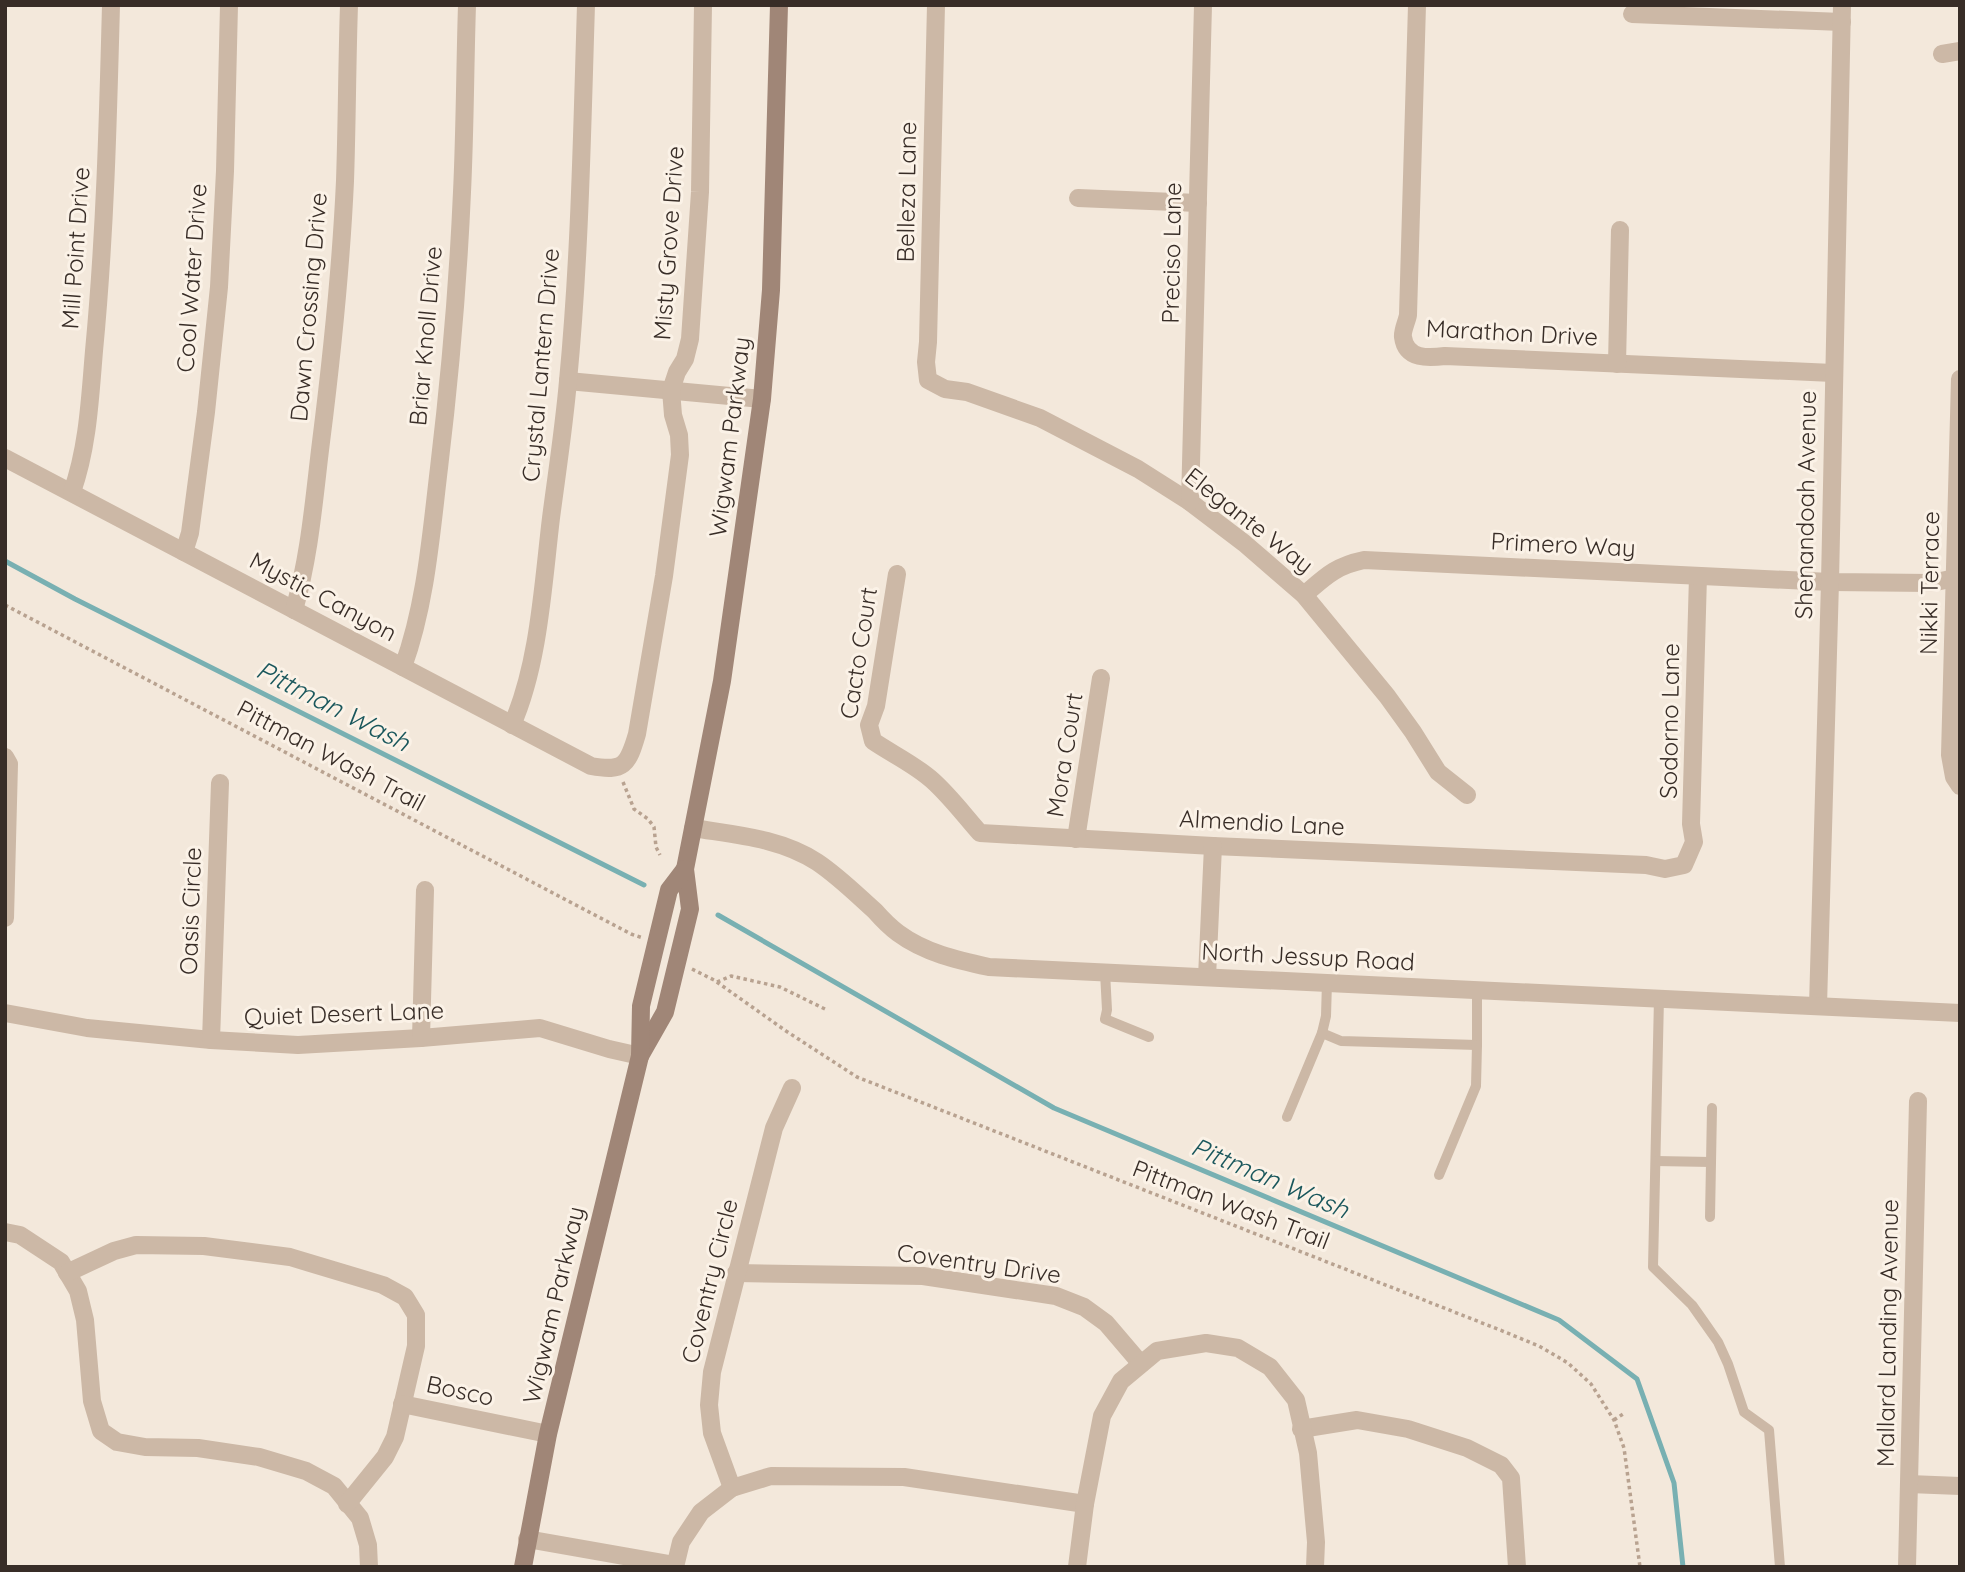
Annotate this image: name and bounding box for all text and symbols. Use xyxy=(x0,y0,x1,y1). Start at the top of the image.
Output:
street label: Belleza Lane xyxy=(890,121,922,263)
street label: Misty Grove Drive xyxy=(646,145,690,341)
street label: Mill Point Drive xyxy=(54,166,96,330)
street label: Cool Water Drive xyxy=(169,182,213,373)
street label: Preciso Lane xyxy=(1155,182,1187,324)
street label: Dawn Crossing Drive xyxy=(283,191,333,423)
street label: Briar Knoll Drive xyxy=(402,245,448,427)
street label: Crystal Lantern Drive xyxy=(515,247,565,483)
street label: Marathon Drive xyxy=(1425,313,1599,351)
street label: Wigwam Parkway xyxy=(702,335,756,539)
street label: Shenandoah Avenue xyxy=(1788,390,1822,620)
street label: Elegante Way xyxy=(1179,461,1320,580)
street label: Nikki Terrace xyxy=(1913,511,1945,655)
street label: Primero Way xyxy=(1490,525,1636,563)
street label: Mystic Canyon xyxy=(245,545,402,648)
street label: Cacto Court xyxy=(833,585,883,721)
street label: Sodorno Lane xyxy=(1653,643,1685,799)
water label: Pittman Wash xyxy=(251,653,417,759)
street label: Mora Court xyxy=(1039,690,1089,819)
street label: Pittman Wash Trail xyxy=(232,693,431,817)
street label: Almendio Lane xyxy=(1178,803,1346,841)
street label: Oasis Circle xyxy=(173,847,207,975)
street label: North Jessup Road xyxy=(1201,935,1416,977)
street label: Quiet Desert Lane xyxy=(243,995,444,1031)
water label: Pittman Wash xyxy=(1186,1130,1355,1226)
street label: Pittman Wash Trail xyxy=(1129,1153,1334,1255)
street label: Coventry Circle xyxy=(674,1195,744,1366)
street label: Mallard Landing Avenue xyxy=(1870,1199,1904,1467)
street label: Wigwam Parkway xyxy=(516,1203,590,1406)
street label: Coventry Drive xyxy=(895,1237,1063,1289)
street label: Bosco xyxy=(424,1368,497,1412)

